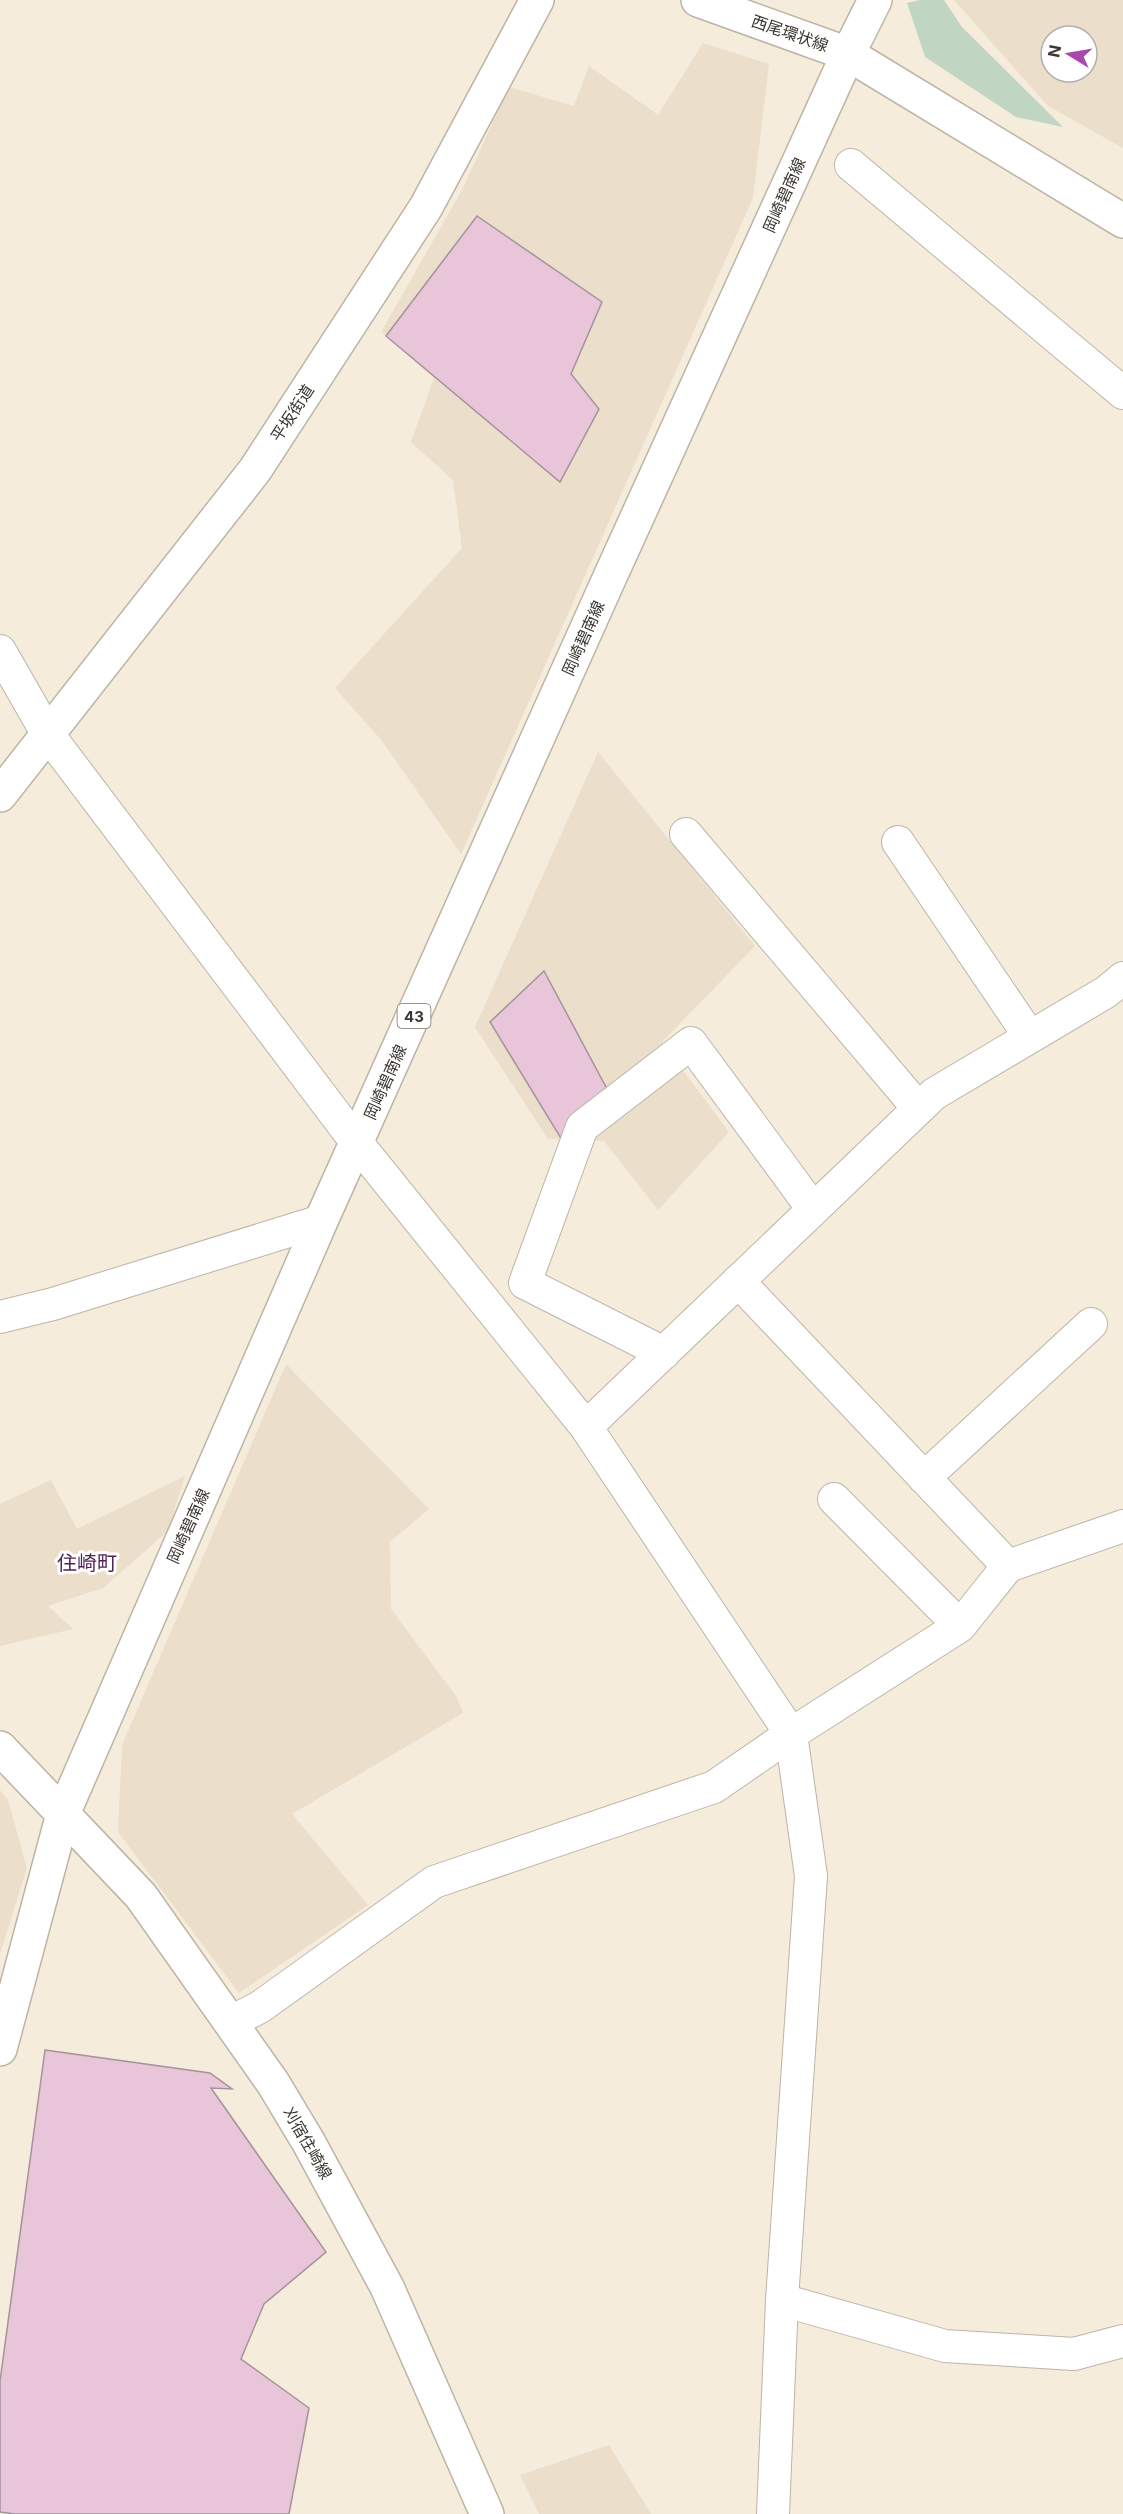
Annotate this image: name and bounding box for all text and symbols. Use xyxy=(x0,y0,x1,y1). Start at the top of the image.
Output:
street label: 西尾環状線 xyxy=(749,11,831,55)
north arrow xyxy=(1039,24,1099,84)
text: N xyxy=(1043,43,1065,59)
street label: 岡崎碧南線 xyxy=(759,154,809,236)
street label: 平坂街道 xyxy=(266,381,318,445)
street label: 岡崎碧南線 xyxy=(558,597,608,679)
road number: 43 xyxy=(398,1004,430,1028)
street label: 岡崎碧南線 xyxy=(360,1041,410,1123)
street label: 岡崎碧南線 xyxy=(163,1485,213,1567)
district label: 住崎町 xyxy=(57,1551,117,1575)
street label: 刈宿住崎線 xyxy=(279,2103,337,2183)

